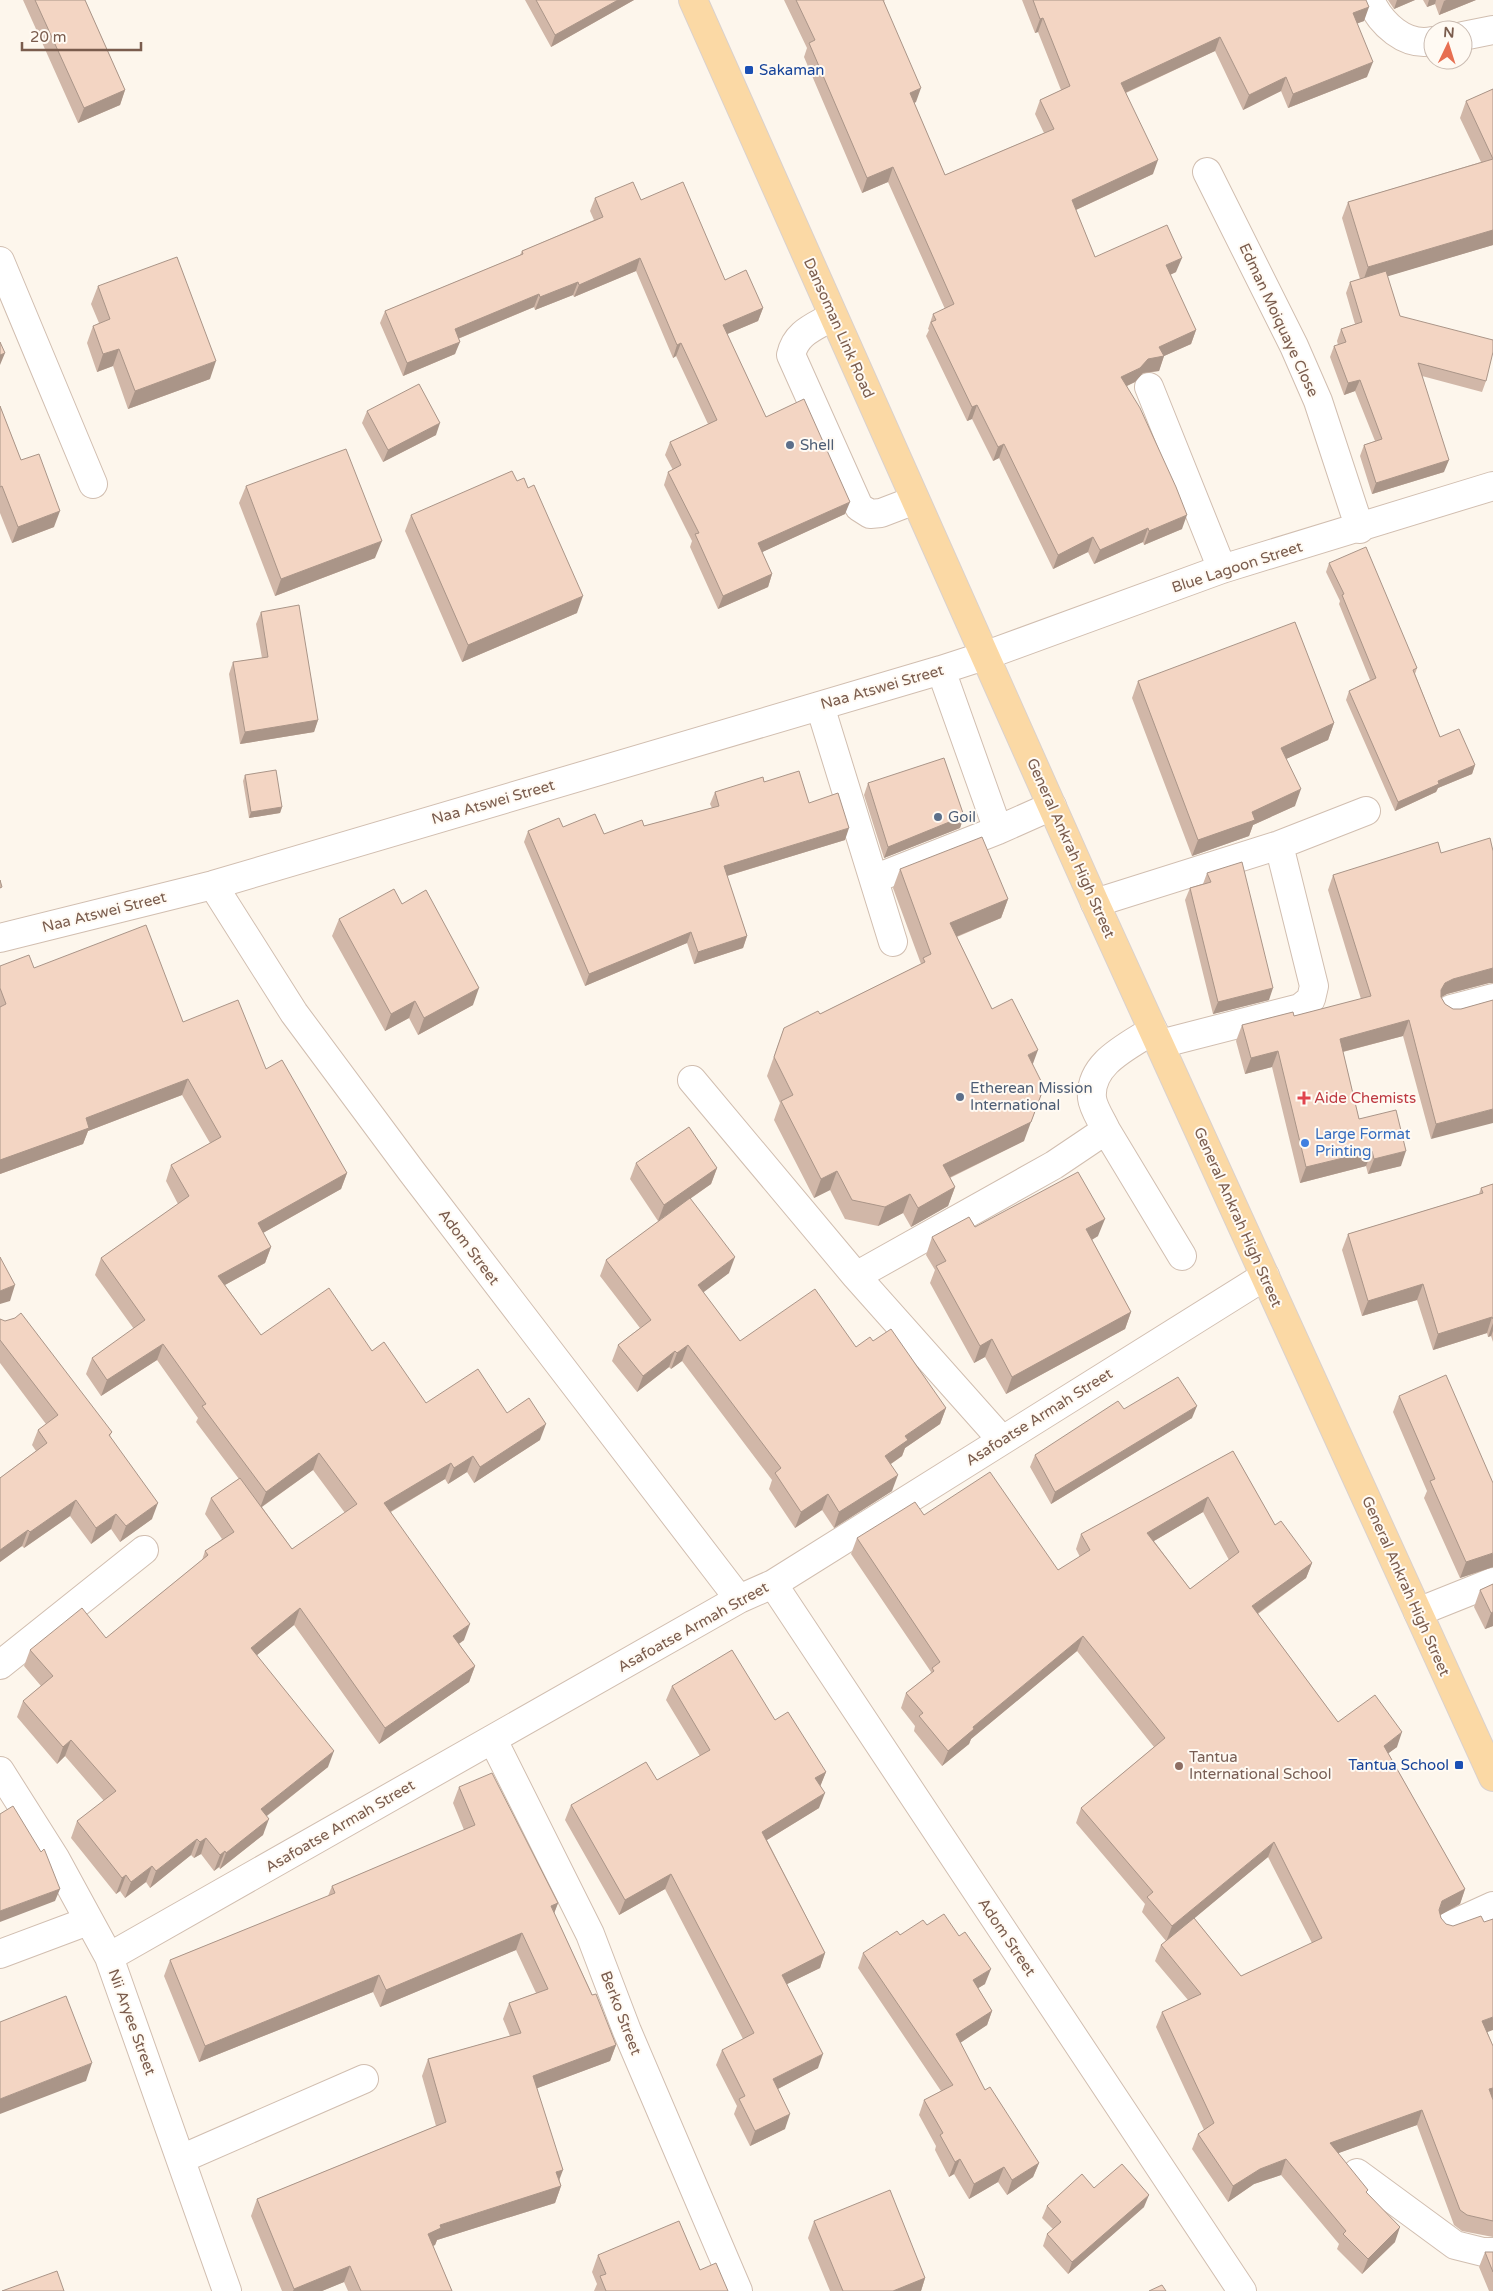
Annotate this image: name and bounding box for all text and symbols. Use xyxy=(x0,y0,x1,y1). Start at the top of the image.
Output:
scale bar xyxy=(22,20,141,52)
north arrow xyxy=(1423,20,1473,70)
text: N xyxy=(1443,24,1455,41)
text: 20 m xyxy=(30,28,67,46)
place label: Sakaman xyxy=(759,61,824,79)
marker: Sakaman xyxy=(743,64,755,76)
street label: Edman Moiquaye Close xyxy=(1235,240,1323,400)
street label: Dansoman Link Road xyxy=(800,255,878,401)
place label: Shell xyxy=(800,436,834,454)
marker: Shell xyxy=(784,439,796,451)
street label: Blue Lagoon Street xyxy=(1169,537,1305,597)
street label: Naa Atswei Street xyxy=(818,661,946,713)
street label: General Ankrah High Street xyxy=(1023,755,1119,941)
street label: Naa Atswei Street xyxy=(429,776,557,828)
place label: Goil xyxy=(948,808,976,826)
marker: Goil xyxy=(932,811,944,823)
street label: Naa Atswei Street xyxy=(40,888,168,936)
place label: Etherean Mission International xyxy=(970,1079,1093,1114)
place label: Aide Chemists xyxy=(1314,1089,1416,1107)
marker: Etherean Mission International xyxy=(954,1091,966,1103)
marker: Aide Chemists xyxy=(1298,1092,1310,1104)
street label: General Ankrah High Street xyxy=(1190,1124,1286,1310)
place label: Large Format Printing xyxy=(1315,1125,1411,1160)
marker: Large Format Printing xyxy=(1299,1137,1311,1149)
street label: Adom Street xyxy=(435,1206,503,1289)
street label: Asafoatse Armah Street xyxy=(962,1364,1116,1470)
street label: General Ankrah High Street xyxy=(1358,1493,1454,1679)
street label: Asafoatse Armah Street xyxy=(614,1578,772,1676)
place label: Tantua International School xyxy=(1189,1748,1331,1783)
place label: Tantua School xyxy=(1348,1756,1449,1774)
marker: Tantua School xyxy=(1453,1759,1465,1771)
marker: Tantua International School xyxy=(1173,1760,1185,1772)
street label: Asafoatse Armah Street xyxy=(262,1776,418,1876)
street label: Adom Street xyxy=(974,1895,1040,1980)
street label: Nii Aryee Street xyxy=(104,1966,160,2078)
street label: Berko Street xyxy=(597,1968,645,2058)

